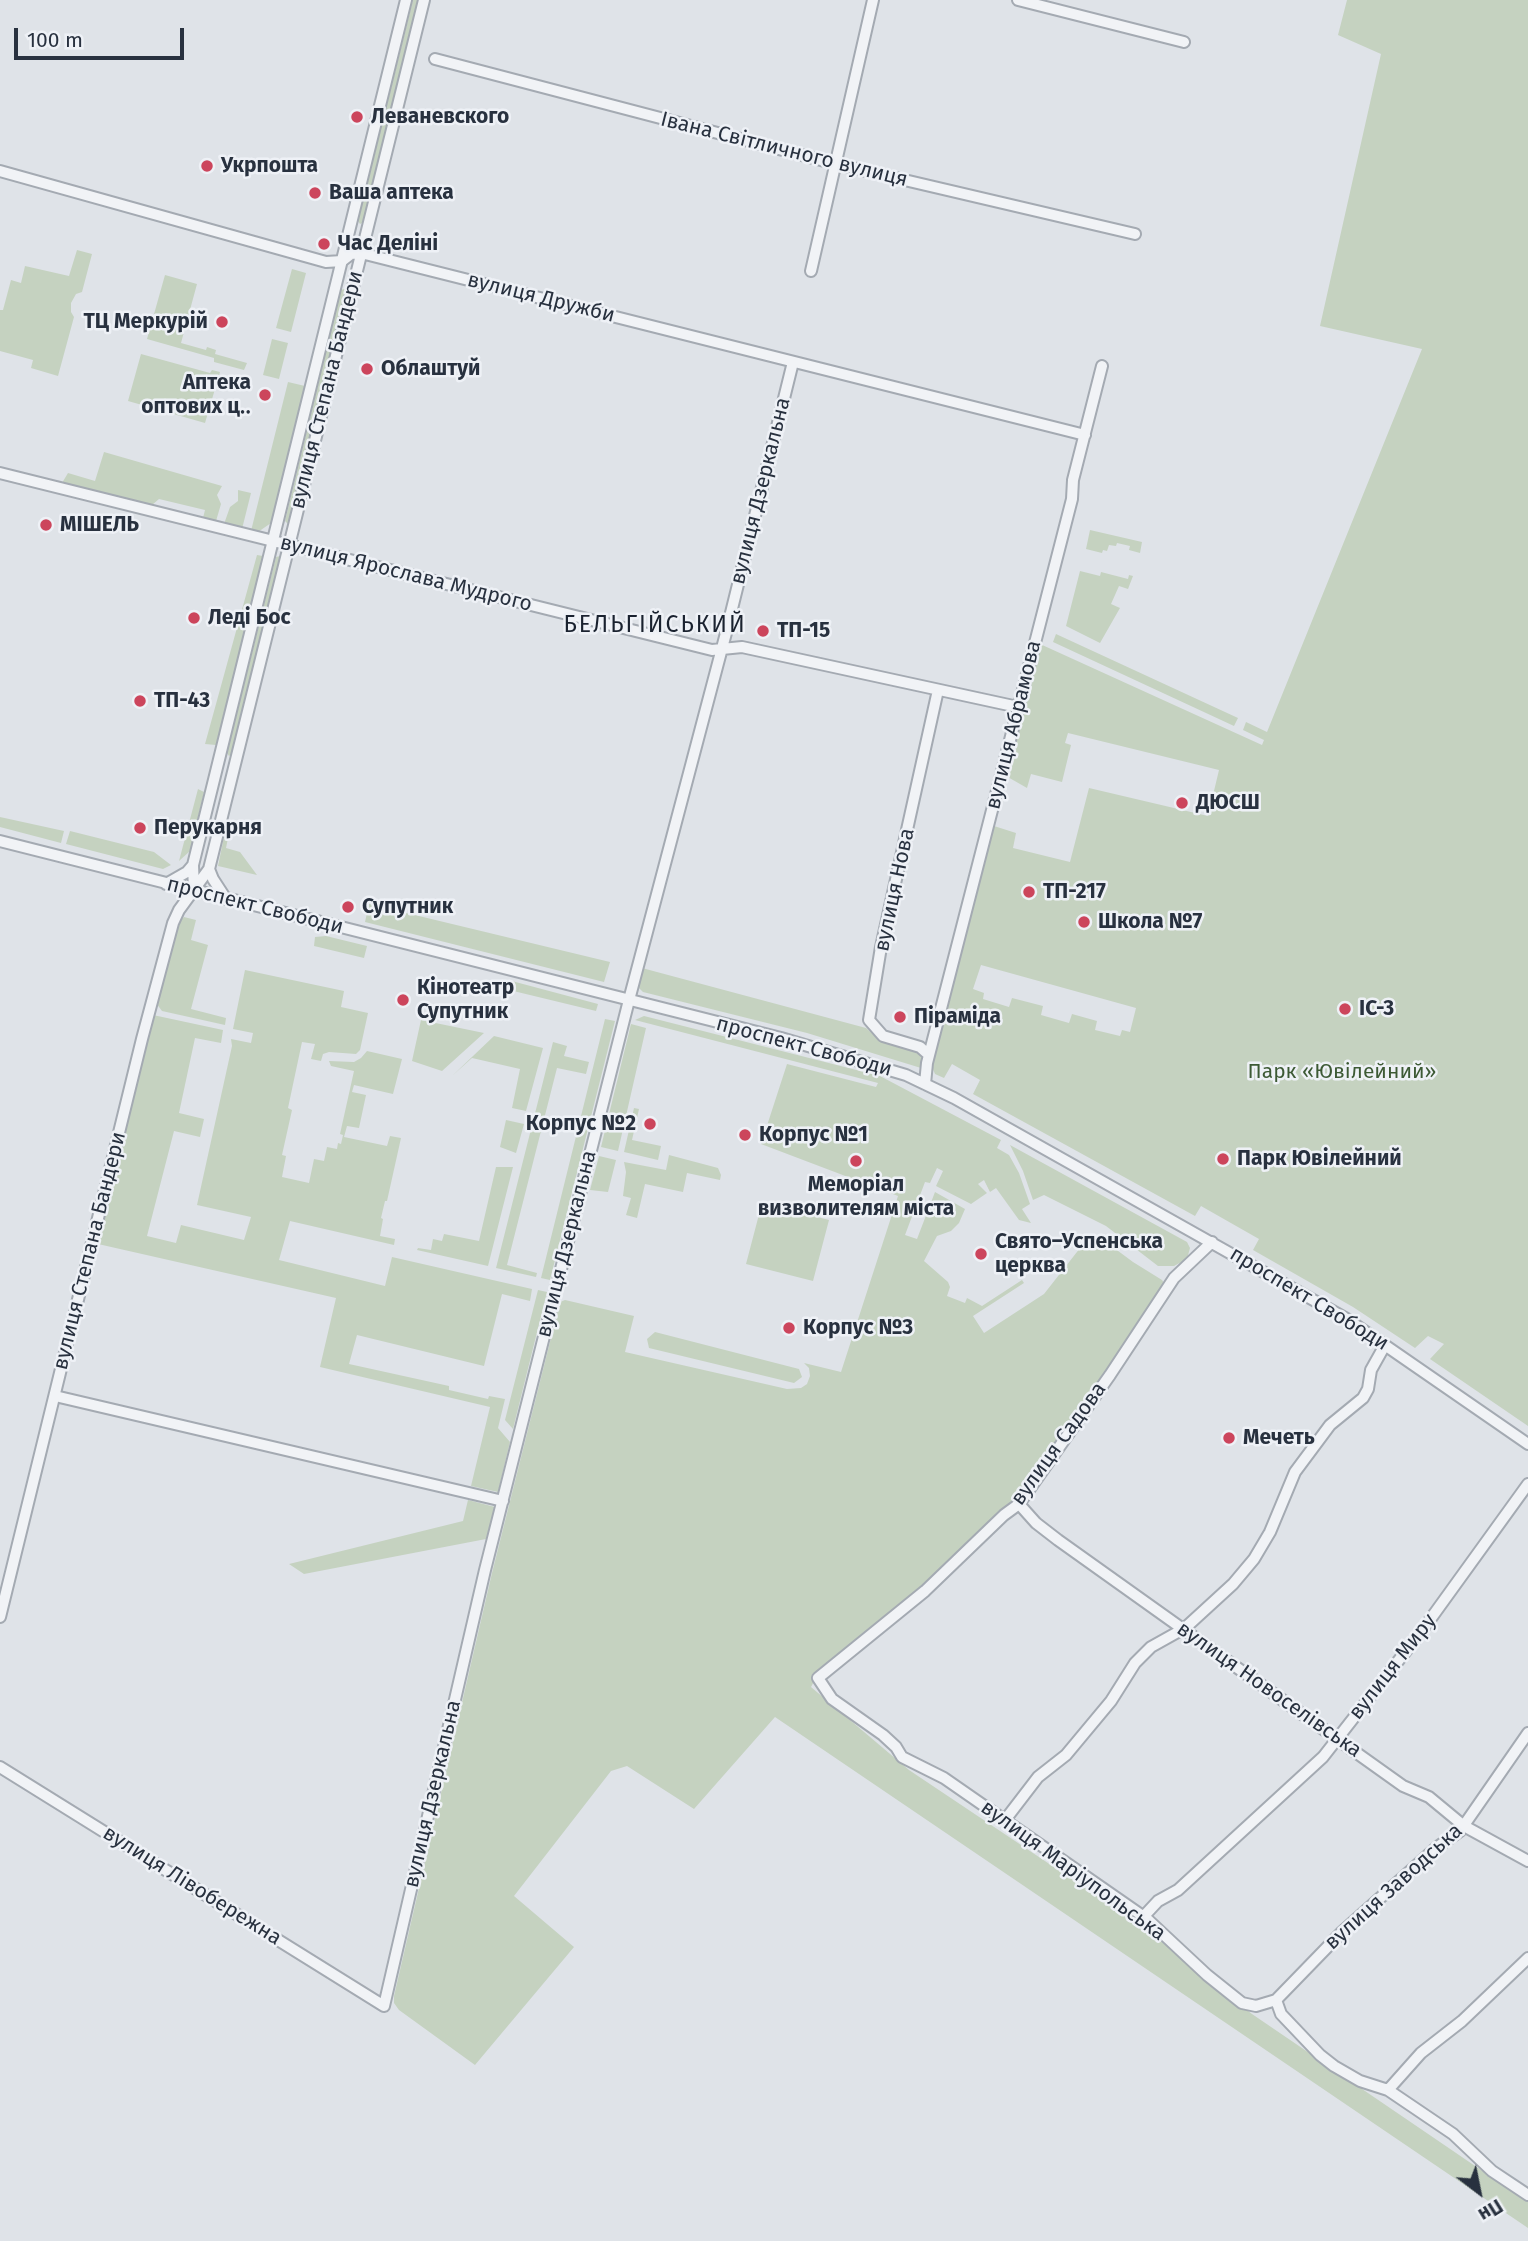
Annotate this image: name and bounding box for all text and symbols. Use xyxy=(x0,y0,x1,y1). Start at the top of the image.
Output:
scale bar xyxy=(18,14,187,58)
text: 100 m xyxy=(27,27,83,53)
place label: Леваневского xyxy=(371,104,509,130)
street label: Івана Світличного вулиця xyxy=(658,107,910,193)
marker: Леваневского xyxy=(349,109,365,125)
place label: Укрпошта xyxy=(221,153,318,179)
marker: Укрпошта xyxy=(199,158,215,174)
place label: Ваша аптека xyxy=(329,180,454,206)
marker: Ваша аптека xyxy=(307,185,323,201)
place label: Час Деліні xyxy=(338,231,438,257)
marker: Час Деліні xyxy=(316,236,332,252)
street label: вулиця Дружби xyxy=(465,267,617,329)
street label: вулиця Степана Бандери xyxy=(285,268,369,512)
place label: ТЦ Меркурій xyxy=(83,309,208,335)
marker: ТЦ Меркурій xyxy=(214,314,230,330)
place label: Облаштуй xyxy=(381,356,480,382)
marker: Облаштуй xyxy=(359,361,375,377)
place label: Аптека оптових ц‥ xyxy=(141,370,251,420)
marker: Аптека оптових ц‥ xyxy=(257,387,273,403)
street label: вулиця Дзеркальна xyxy=(726,395,796,587)
place label: МІШЕЛЬ xyxy=(60,512,139,538)
marker: МІШЕЛЬ xyxy=(38,517,54,533)
street label: вулиця Ярослава Мудрого xyxy=(277,530,535,618)
place label: Леді Бос xyxy=(208,605,291,631)
marker: Леді Бос xyxy=(186,610,202,626)
district label: БЕЛЬГІЙСЬКИЙ xyxy=(565,612,745,640)
place label: ТП-15 xyxy=(777,618,830,644)
marker: ТП-15 xyxy=(755,623,771,639)
street label: вулиця Абрамова xyxy=(981,638,1047,812)
place label: ТП-43 xyxy=(154,688,210,714)
marker: ТП-43 xyxy=(132,693,148,709)
place label: ДЮСШ xyxy=(1196,790,1260,816)
marker: ДЮСШ xyxy=(1174,795,1190,811)
place label: Перукарня xyxy=(154,815,262,841)
marker: Перукарня xyxy=(132,820,148,836)
street label: вулиця Нова xyxy=(870,826,920,954)
street label: проспект Свободи xyxy=(164,872,346,940)
place label: ТП-217 xyxy=(1043,879,1106,905)
marker: ТП-217 xyxy=(1021,884,1037,900)
place label: Супутник xyxy=(362,894,453,920)
marker: Супутник xyxy=(340,899,356,915)
place label: Школа №7 xyxy=(1098,909,1202,935)
marker: Школа №7 xyxy=(1076,914,1092,930)
place label: Кінотеатр Супутник xyxy=(417,975,514,1025)
marker: Кінотеатр Супутник xyxy=(395,992,411,1008)
place label: ІС-3 xyxy=(1359,996,1394,1022)
marker: ІС-3 xyxy=(1337,1001,1353,1017)
place label: Піраміда xyxy=(914,1004,1001,1030)
marker: Піраміда xyxy=(892,1009,908,1025)
street label: проспект Свободи xyxy=(713,1011,895,1083)
park label: Парк «Ювілейний» xyxy=(1248,1059,1436,1085)
place label: Корпус №2 xyxy=(526,1111,636,1137)
marker: Корпус №2 xyxy=(642,1116,658,1132)
place label: Корпус №1 xyxy=(759,1122,868,1148)
marker: Корпус №1 xyxy=(737,1127,753,1143)
street label: вулиця Степана Бандери xyxy=(48,1129,132,1373)
place label: Парк Ювілейний xyxy=(1237,1146,1402,1172)
street label: вулиця Дзеркальна xyxy=(532,1148,602,1340)
marker: Парк Ювілейний xyxy=(1215,1151,1231,1167)
marker: Меморіал визволителям міста xyxy=(848,1153,864,1169)
place label: Меморіал визволителям міста xyxy=(758,1172,954,1222)
place label: Свято–Успенська церква xyxy=(995,1229,1163,1279)
street label: проспект Свободи xyxy=(1225,1242,1393,1356)
marker: Свято–Успенська церква xyxy=(973,1246,989,1262)
place label: Корпус №3 xyxy=(803,1315,913,1341)
marker: Корпус №3 xyxy=(781,1320,797,1336)
street label: вулиця Садова xyxy=(1006,1378,1112,1510)
place label: Мечеть xyxy=(1243,1425,1315,1451)
marker: Мечеть xyxy=(1221,1430,1237,1446)
street label: вулиця Миру xyxy=(1344,1609,1442,1725)
street label: вулиця Новоселівська xyxy=(1172,1617,1366,1763)
street label: вулиця Дзеркальна xyxy=(399,1698,467,1890)
street label: вулиця Маріупольська xyxy=(976,1795,1170,1947)
street label: вулиця Заводська xyxy=(1320,1819,1468,1955)
street label: вулиця Лівобережна xyxy=(98,1821,286,1951)
north arrow xyxy=(1444,2157,1514,2227)
text: Пн xyxy=(1474,2194,1507,2226)

